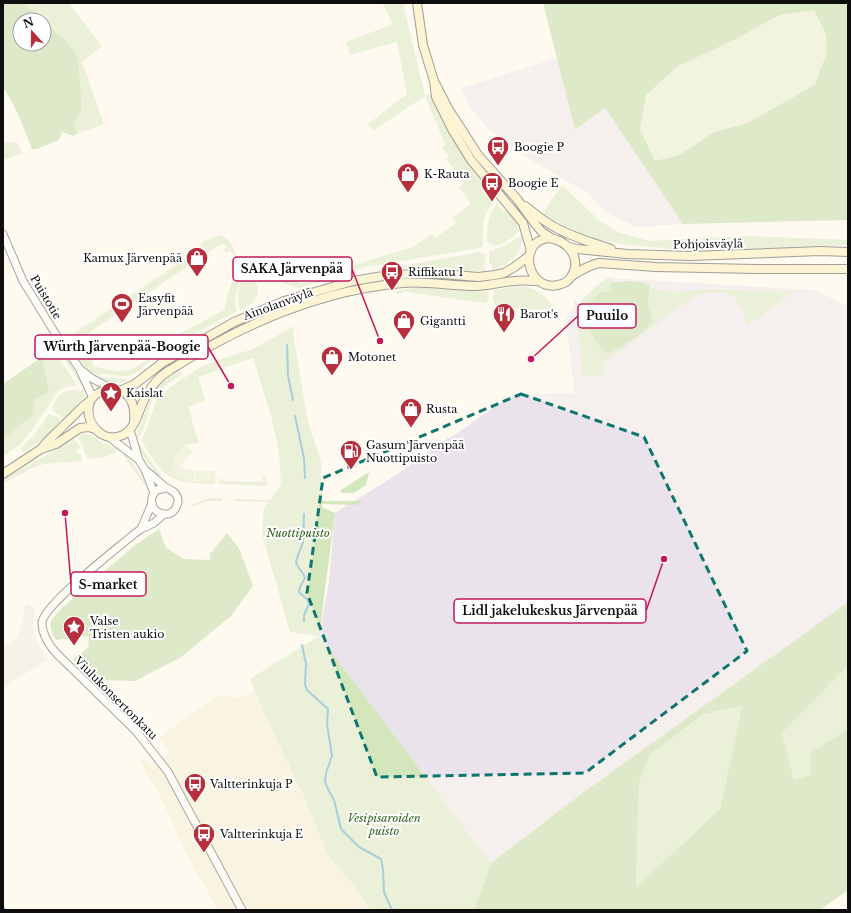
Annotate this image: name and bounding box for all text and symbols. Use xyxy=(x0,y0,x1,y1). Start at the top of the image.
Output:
north arrow xyxy=(12,12,52,52)
text: N xyxy=(21,14,36,31)
bus stop icon: Boogie P xyxy=(485,134,511,167)
place label: Boogie P xyxy=(514,140,565,154)
shop icon: K-Rauta xyxy=(395,161,421,194)
place label: K-Rauta xyxy=(424,167,470,181)
bus stop icon: Boogie E xyxy=(479,170,505,203)
place label: Boogie E xyxy=(508,176,559,190)
street label: Pohjoisväylä xyxy=(673,236,744,252)
shop icon: Kamux Järvenpää xyxy=(184,245,210,278)
place label: Kamux Järvenpää xyxy=(83,251,183,265)
callout: SAKA Järvenpää xyxy=(233,257,352,281)
bus stop icon: Riffikatu I xyxy=(379,259,405,292)
text: SAKA Järvenpää xyxy=(241,261,343,276)
place label: Riffikatu I xyxy=(408,265,464,279)
street label: Puistotie xyxy=(27,272,65,322)
street label: Ainolanväylä xyxy=(240,285,316,323)
sports icon: Easyfit Järvenpää xyxy=(109,291,135,324)
place label: Easyfit Järvenpää xyxy=(136,291,194,318)
restaurant icon: Barot's xyxy=(491,301,517,334)
callout: Puuilo xyxy=(578,304,636,328)
place label: Barot's xyxy=(520,307,558,321)
shop icon: Gigantti xyxy=(391,308,417,341)
text: Puuilo xyxy=(586,308,628,323)
place label: Gigantti xyxy=(420,314,466,328)
callout: Würth Järvenpää-Boogie xyxy=(35,335,208,359)
text: Würth Järvenpää-Boogie xyxy=(42,339,201,354)
shop icon: Motonet xyxy=(319,344,345,377)
place label: Motonet xyxy=(348,350,397,364)
place icon: Kaislat xyxy=(98,380,124,413)
place label: Kaislat xyxy=(126,386,164,400)
shop icon: Rusta xyxy=(398,396,424,429)
place label: Rusta xyxy=(426,402,458,416)
fuel station icon: Gasum Järvenpää Nuottipuisto xyxy=(338,438,364,471)
place label: Gasum Järvenpää Nuottipuisto xyxy=(366,438,465,465)
park label: Nuottipuisto xyxy=(265,526,330,540)
callout: S-market xyxy=(71,572,146,596)
text: S-market xyxy=(79,577,138,592)
callout: Lidl jakelukeskus Järvenpää xyxy=(454,599,646,623)
text: Lidl jakelukeskus Järvenpää xyxy=(462,603,638,618)
place icon: Valse Tristen aukio xyxy=(61,614,87,647)
place label: Valse Tristen aukio xyxy=(89,614,164,641)
street label: Viulukonsertonkatu xyxy=(71,653,161,743)
bus stop icon: Valtterinkuja P xyxy=(182,771,208,804)
place label: Valtterinkuja P xyxy=(209,777,293,791)
park label: Vesipisaroiden puisto xyxy=(347,811,421,838)
bus stop icon: Valtterinkuja E xyxy=(191,821,217,854)
place label: Valtterinkuja E xyxy=(219,827,303,841)

